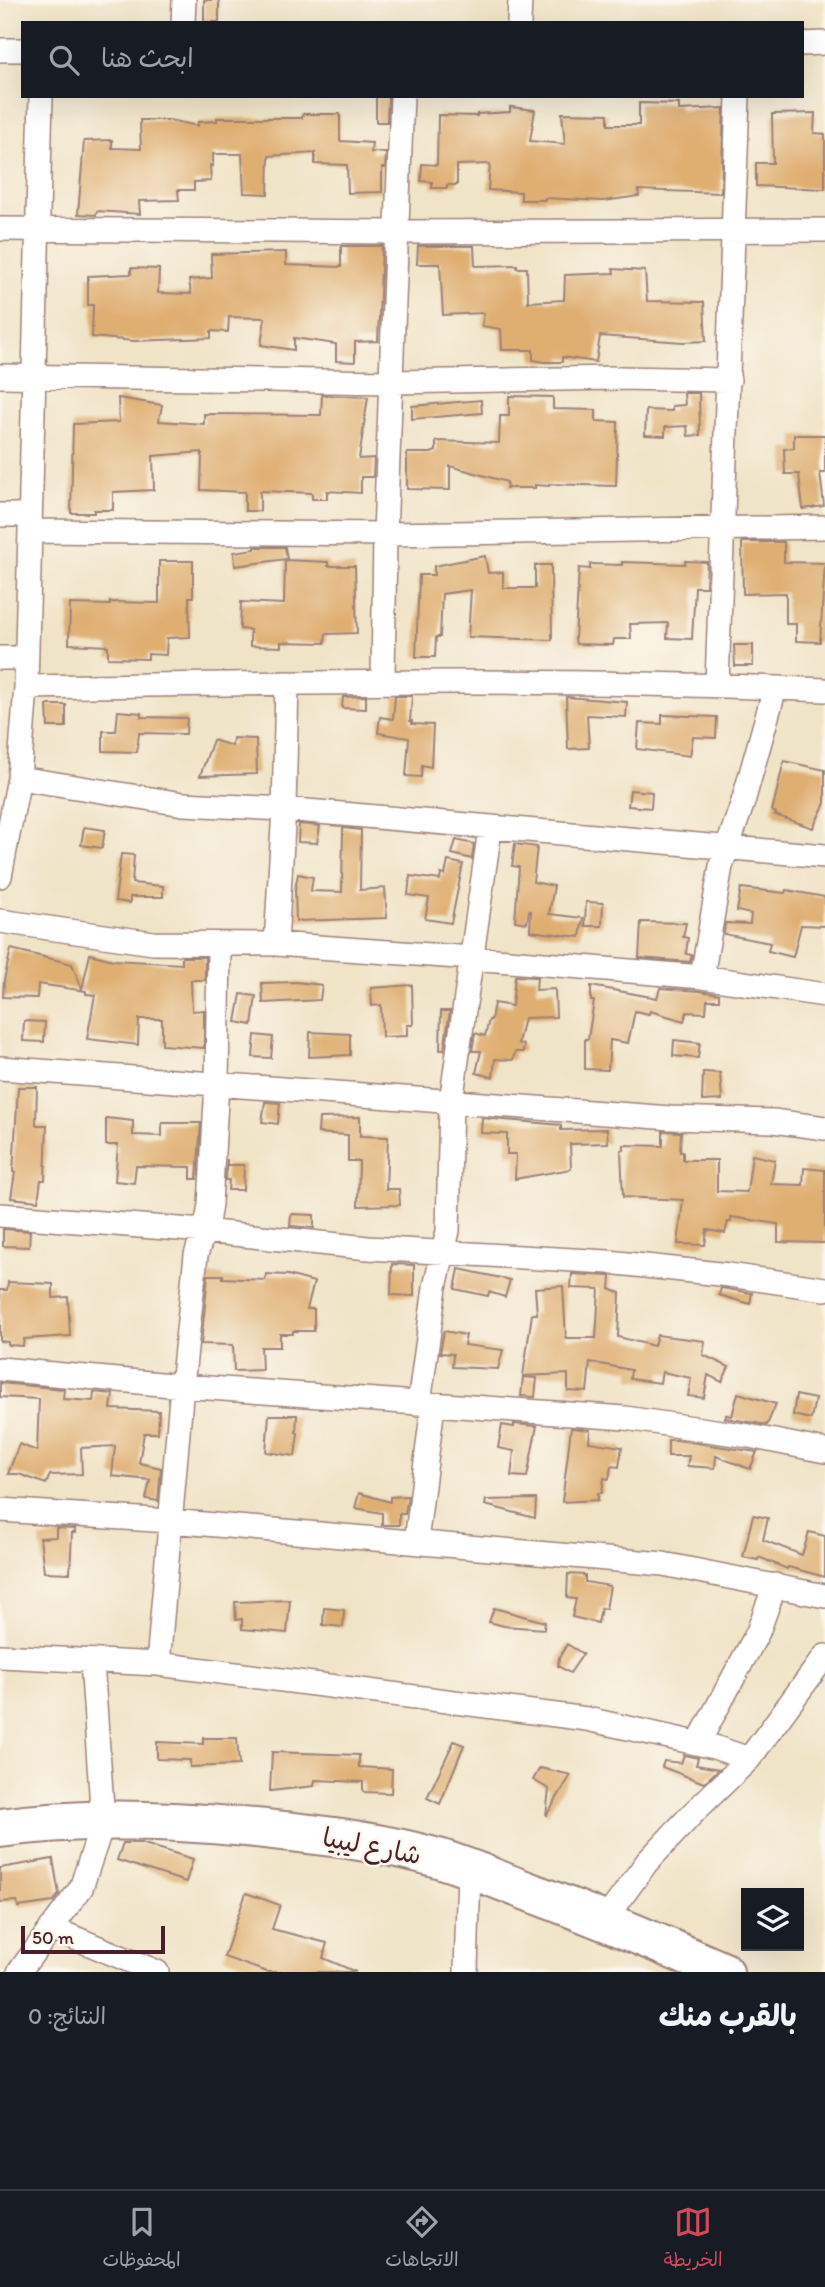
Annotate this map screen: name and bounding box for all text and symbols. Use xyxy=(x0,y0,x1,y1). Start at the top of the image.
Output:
search box xyxy=(21,21,804,98)
icon: search xyxy=(45,41,83,79)
text: ابحث هنا xyxy=(101,42,194,74)
street label: شارع ليبيا xyxy=(320,1821,424,1873)
map controls xyxy=(741,1888,804,1951)
button: layers xyxy=(741,1888,804,1951)
scale bar xyxy=(21,1923,164,1955)
text: 50 m xyxy=(32,1926,74,1949)
text: بالقرب منك xyxy=(659,1997,797,2034)
text: النتائج: 0 xyxy=(28,2002,106,2030)
tab: المحفوظات xyxy=(102,2203,181,2276)
tab: الاتجاهات xyxy=(385,2203,459,2276)
tab: الخريطة xyxy=(663,2203,723,2276)

